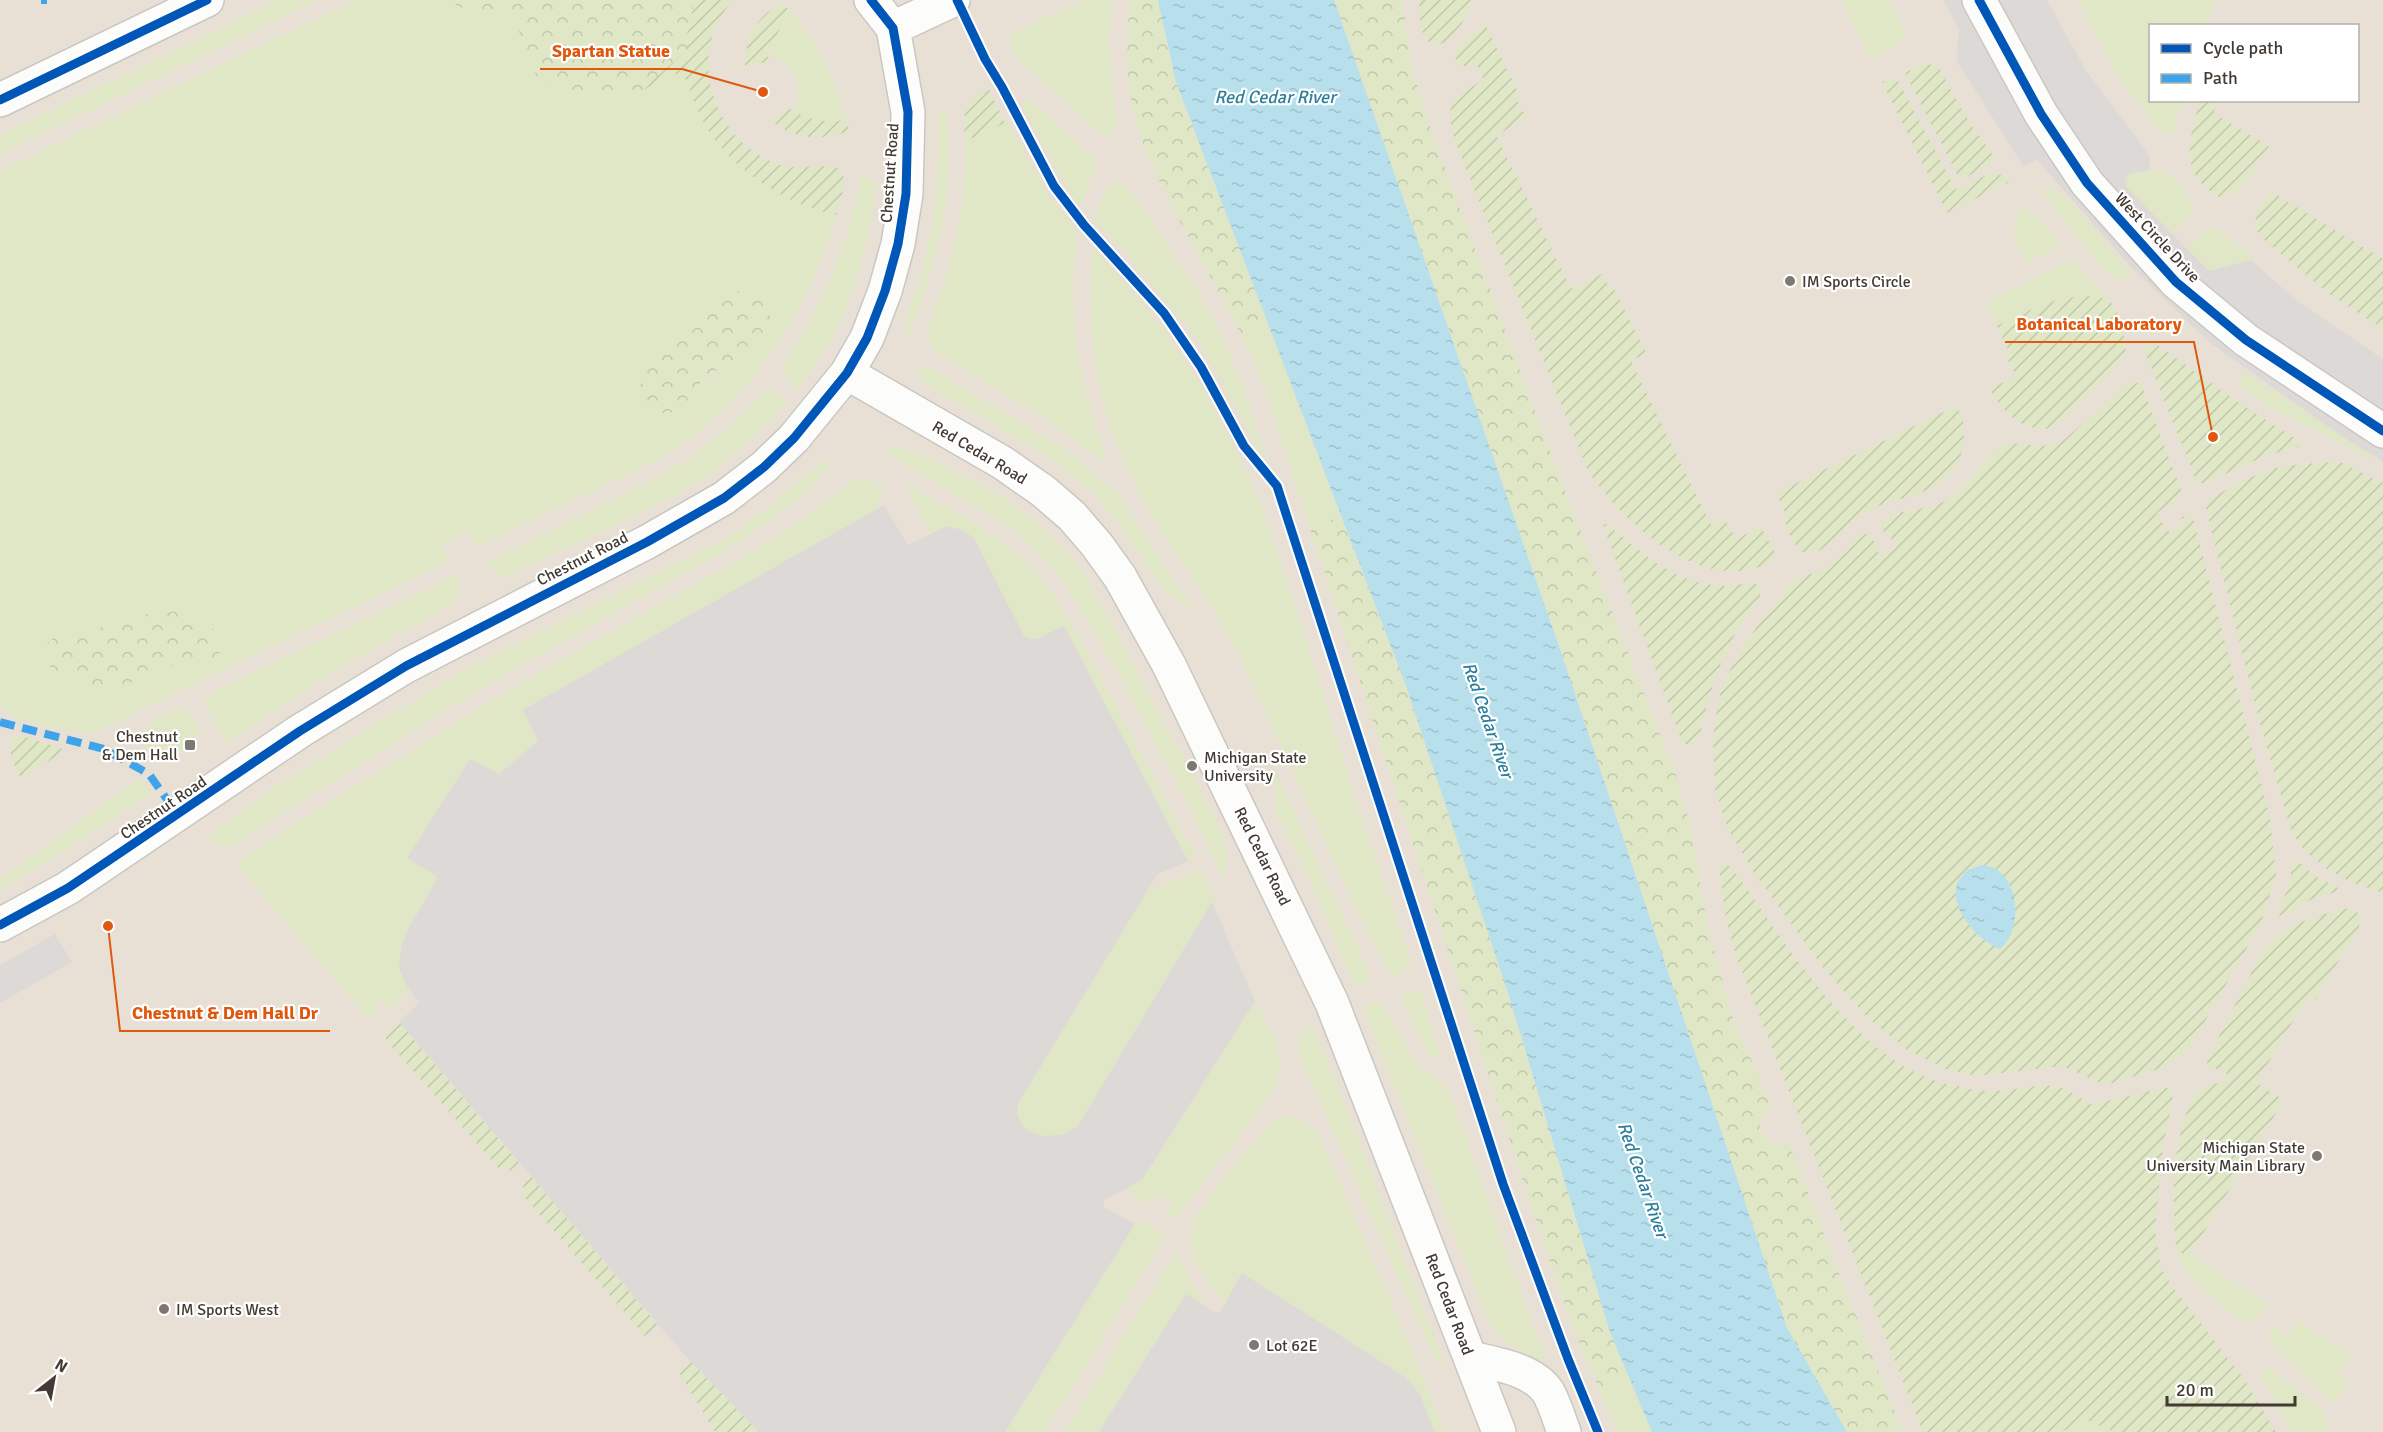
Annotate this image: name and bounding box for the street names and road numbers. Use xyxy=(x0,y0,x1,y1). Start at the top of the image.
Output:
street label: Chestnut Road xyxy=(877,123,903,224)
street label: West Circle Drive xyxy=(2110,188,2204,287)
street label: Red Cedar Road xyxy=(928,417,1031,489)
street label: Chestnut Road xyxy=(533,527,631,590)
street label: Chestnut Road xyxy=(117,772,211,844)
street label: Red Cedar Road xyxy=(1230,804,1295,909)
street label: Red Cedar Road xyxy=(1421,1251,1478,1358)

